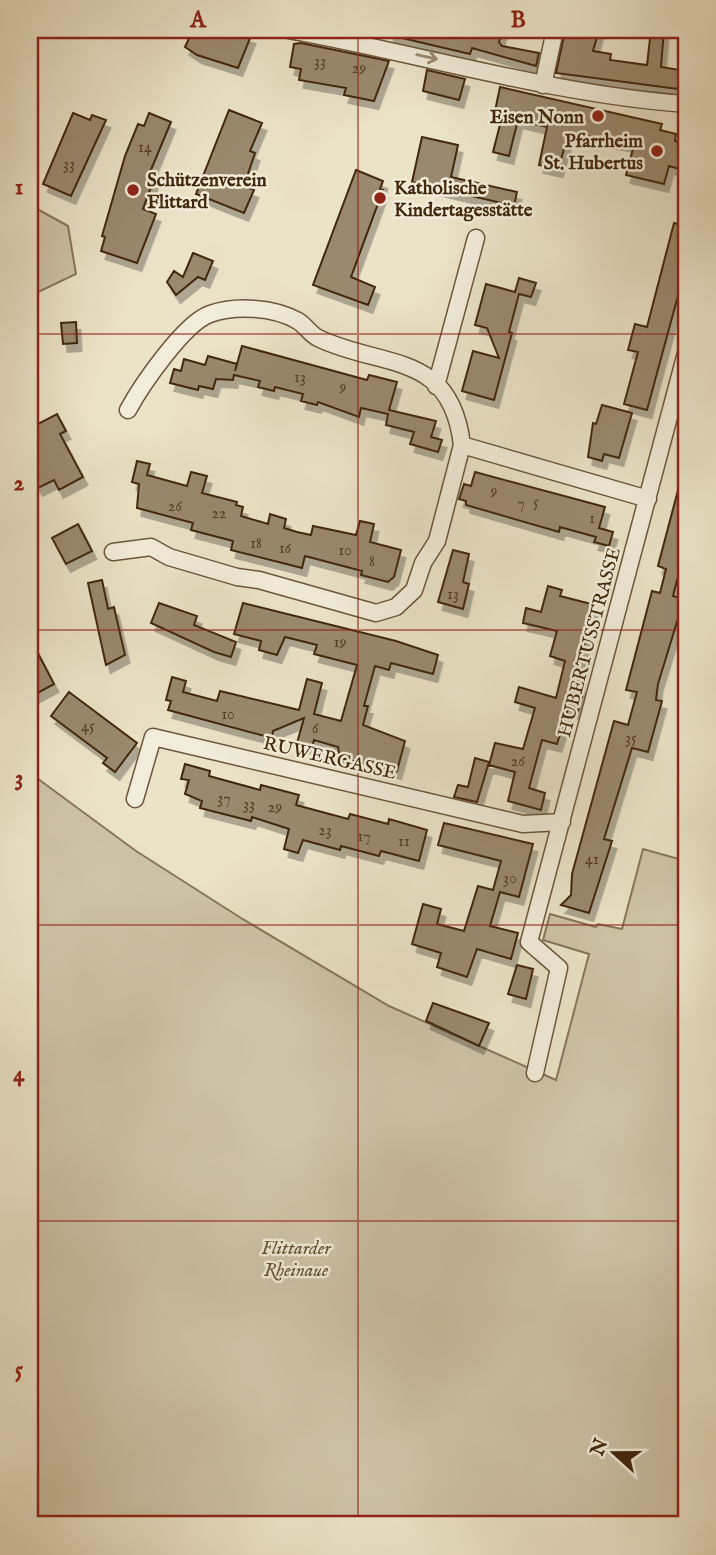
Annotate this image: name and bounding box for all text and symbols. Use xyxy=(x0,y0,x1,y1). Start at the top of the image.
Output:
text: A xyxy=(189,6,207,35)
text: B xyxy=(510,6,526,35)
one-way arrow xyxy=(415,51,438,64)
house number: 33 xyxy=(314,52,326,72)
house number: 29 xyxy=(352,59,366,79)
place label: Eisen Nonn xyxy=(490,106,584,130)
marker: Eisen Nonn xyxy=(590,108,606,124)
place label: Pfarrheim St. Hubertus xyxy=(544,130,643,176)
house number: 14 xyxy=(138,138,152,158)
marker: Pfarrheim St. Hubertus xyxy=(649,143,665,159)
house number: 33 xyxy=(63,155,75,175)
place label: Schützenverein Flittard xyxy=(147,169,267,215)
text: 1 xyxy=(15,173,23,202)
place label: Katholische Kindertagesstätte xyxy=(394,177,533,223)
marker: Schützenverein Flittard xyxy=(125,182,141,198)
marker: Katholische Kindertagesstätte xyxy=(372,190,388,206)
house number: 13 xyxy=(294,368,306,388)
house number: 9 xyxy=(339,378,347,398)
text: 2 xyxy=(14,469,25,498)
house number: 9 xyxy=(490,482,498,502)
house number: 5 xyxy=(533,493,539,513)
house number: 7 xyxy=(517,494,525,514)
house number: 26 xyxy=(168,497,182,517)
house number: 22 xyxy=(211,504,227,524)
house number: 1 xyxy=(589,509,595,529)
house number: 18 xyxy=(250,534,262,554)
house number: 16 xyxy=(279,539,292,559)
house number: 10 xyxy=(338,541,352,561)
street label: HUBERTUSSTRASSE xyxy=(553,545,627,740)
house number: 8 xyxy=(369,552,375,572)
house number: 13 xyxy=(447,585,459,605)
house number: 19 xyxy=(334,633,346,653)
house number: 10 xyxy=(221,705,235,725)
house number: 45 xyxy=(81,717,95,737)
house number: 6 xyxy=(312,719,319,739)
house number: 35 xyxy=(625,729,637,749)
street label: RUWERGASSE xyxy=(261,732,398,786)
house number: 26 xyxy=(511,752,525,772)
text: 3 xyxy=(15,764,23,793)
house number: 37 xyxy=(217,789,231,809)
house number: 33 xyxy=(243,795,255,815)
house number: 29 xyxy=(268,798,282,818)
house number: 23 xyxy=(318,821,332,841)
house number: 17 xyxy=(357,827,371,847)
house number: 11 xyxy=(398,832,410,852)
house number: 41 xyxy=(585,850,599,870)
house number: 30 xyxy=(503,869,517,889)
text: 4 xyxy=(13,1060,25,1089)
park label: Flittarder Rheinaue xyxy=(261,1237,332,1283)
text: 5 xyxy=(15,1356,24,1385)
north arrow xyxy=(580,1418,650,1488)
text: N xyxy=(585,1435,614,1461)

